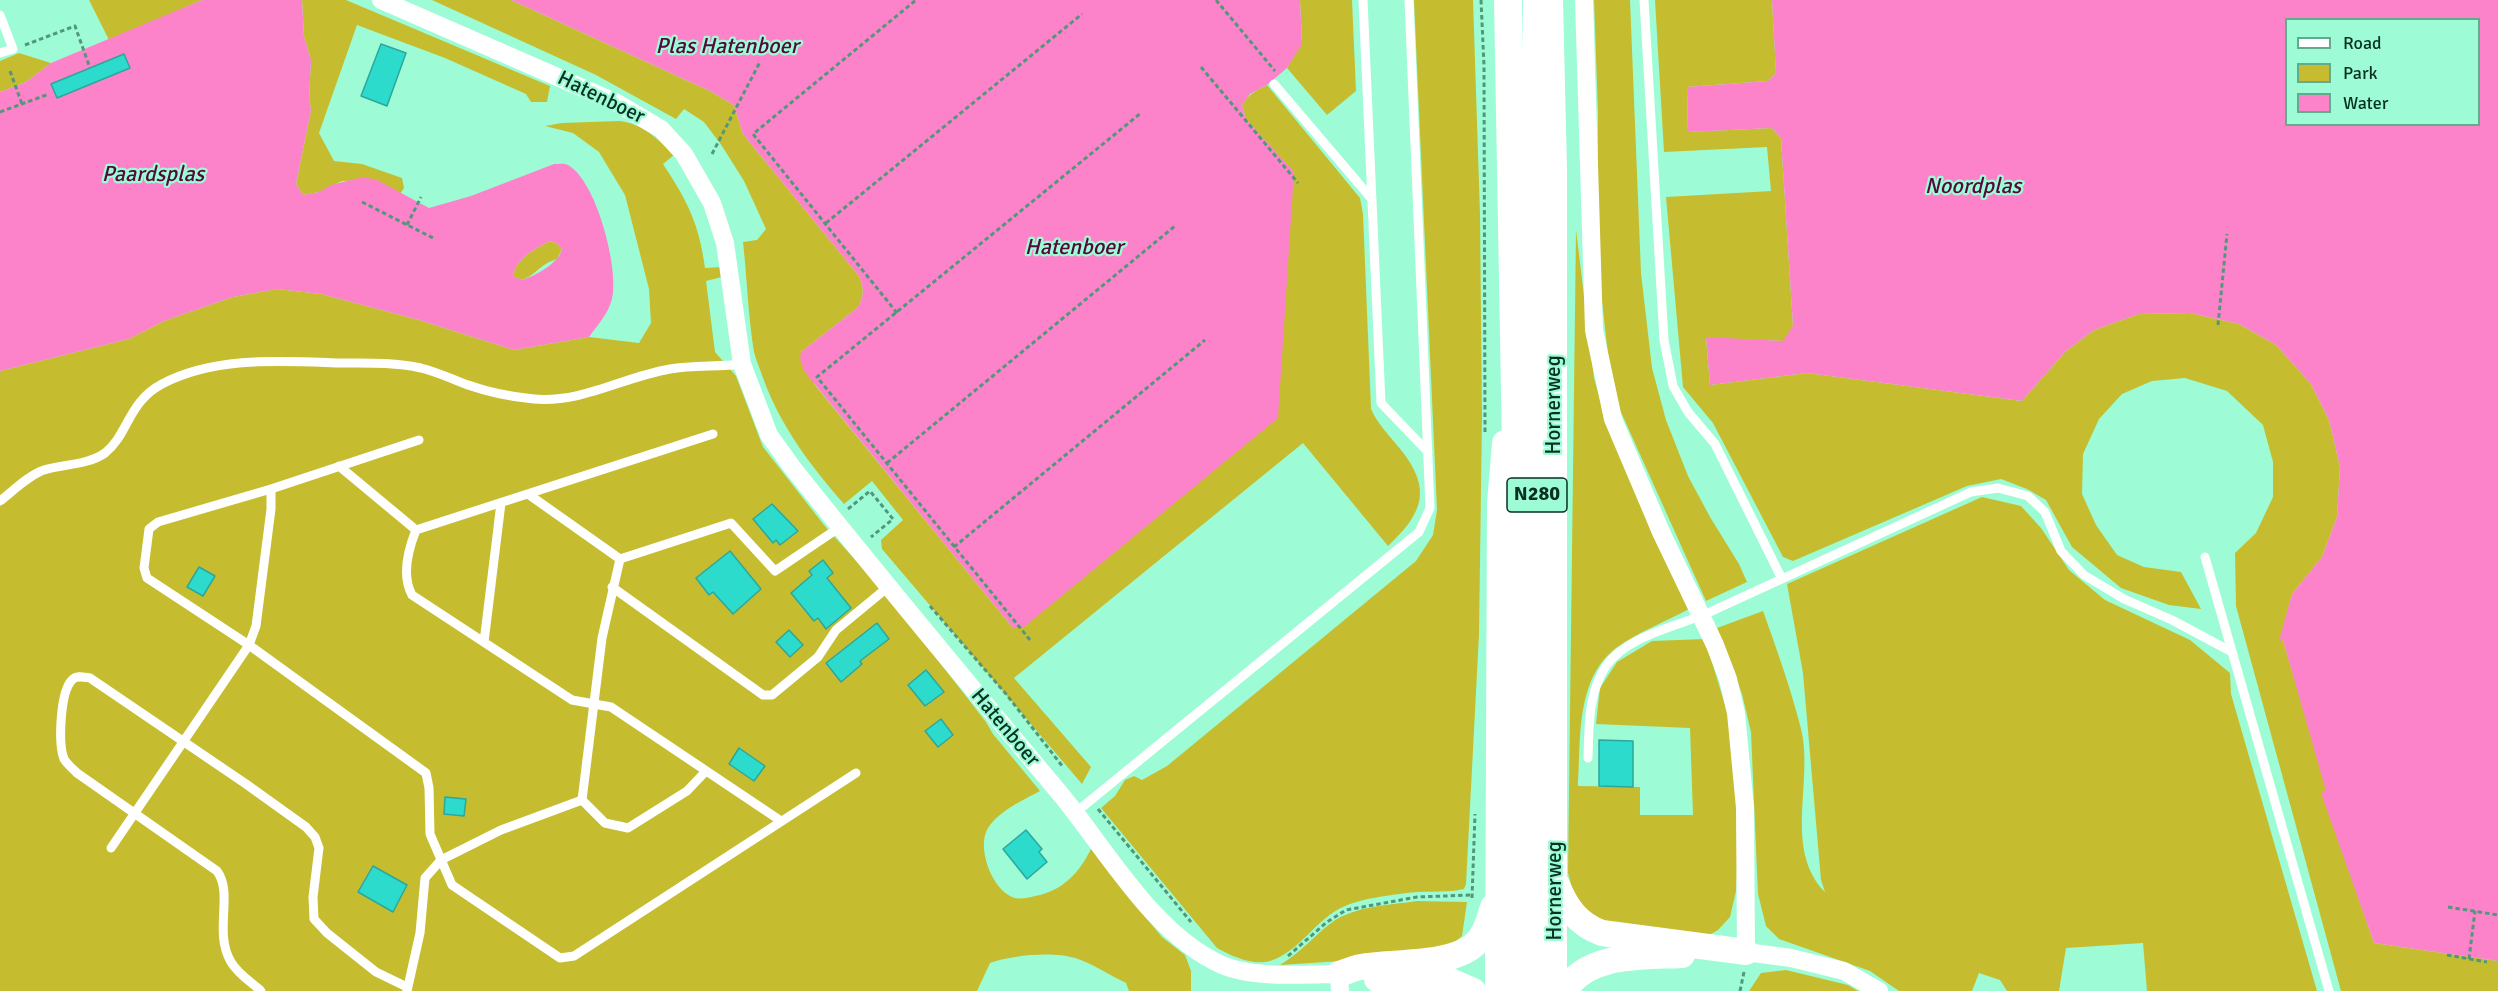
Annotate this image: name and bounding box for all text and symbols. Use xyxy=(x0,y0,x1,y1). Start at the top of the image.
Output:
legend xyxy=(2285,18,2480,126)
text: Road xyxy=(2343,32,2382,54)
water label: Plas Hatenboer xyxy=(655,34,799,60)
text: Park xyxy=(2343,62,2378,84)
street label: Hatenboer xyxy=(553,66,649,130)
text: Water xyxy=(2343,92,2388,114)
water label: Paardsplas xyxy=(102,162,204,188)
water label: Noordplas xyxy=(1925,174,2021,200)
water label: Hatenboer xyxy=(1025,235,1123,261)
street label: Hornerweg xyxy=(1541,355,1567,455)
road number: N280 xyxy=(1507,478,1567,512)
street label: Hatenboer xyxy=(965,684,1045,772)
street label: Hornerweg xyxy=(1542,841,1568,941)

